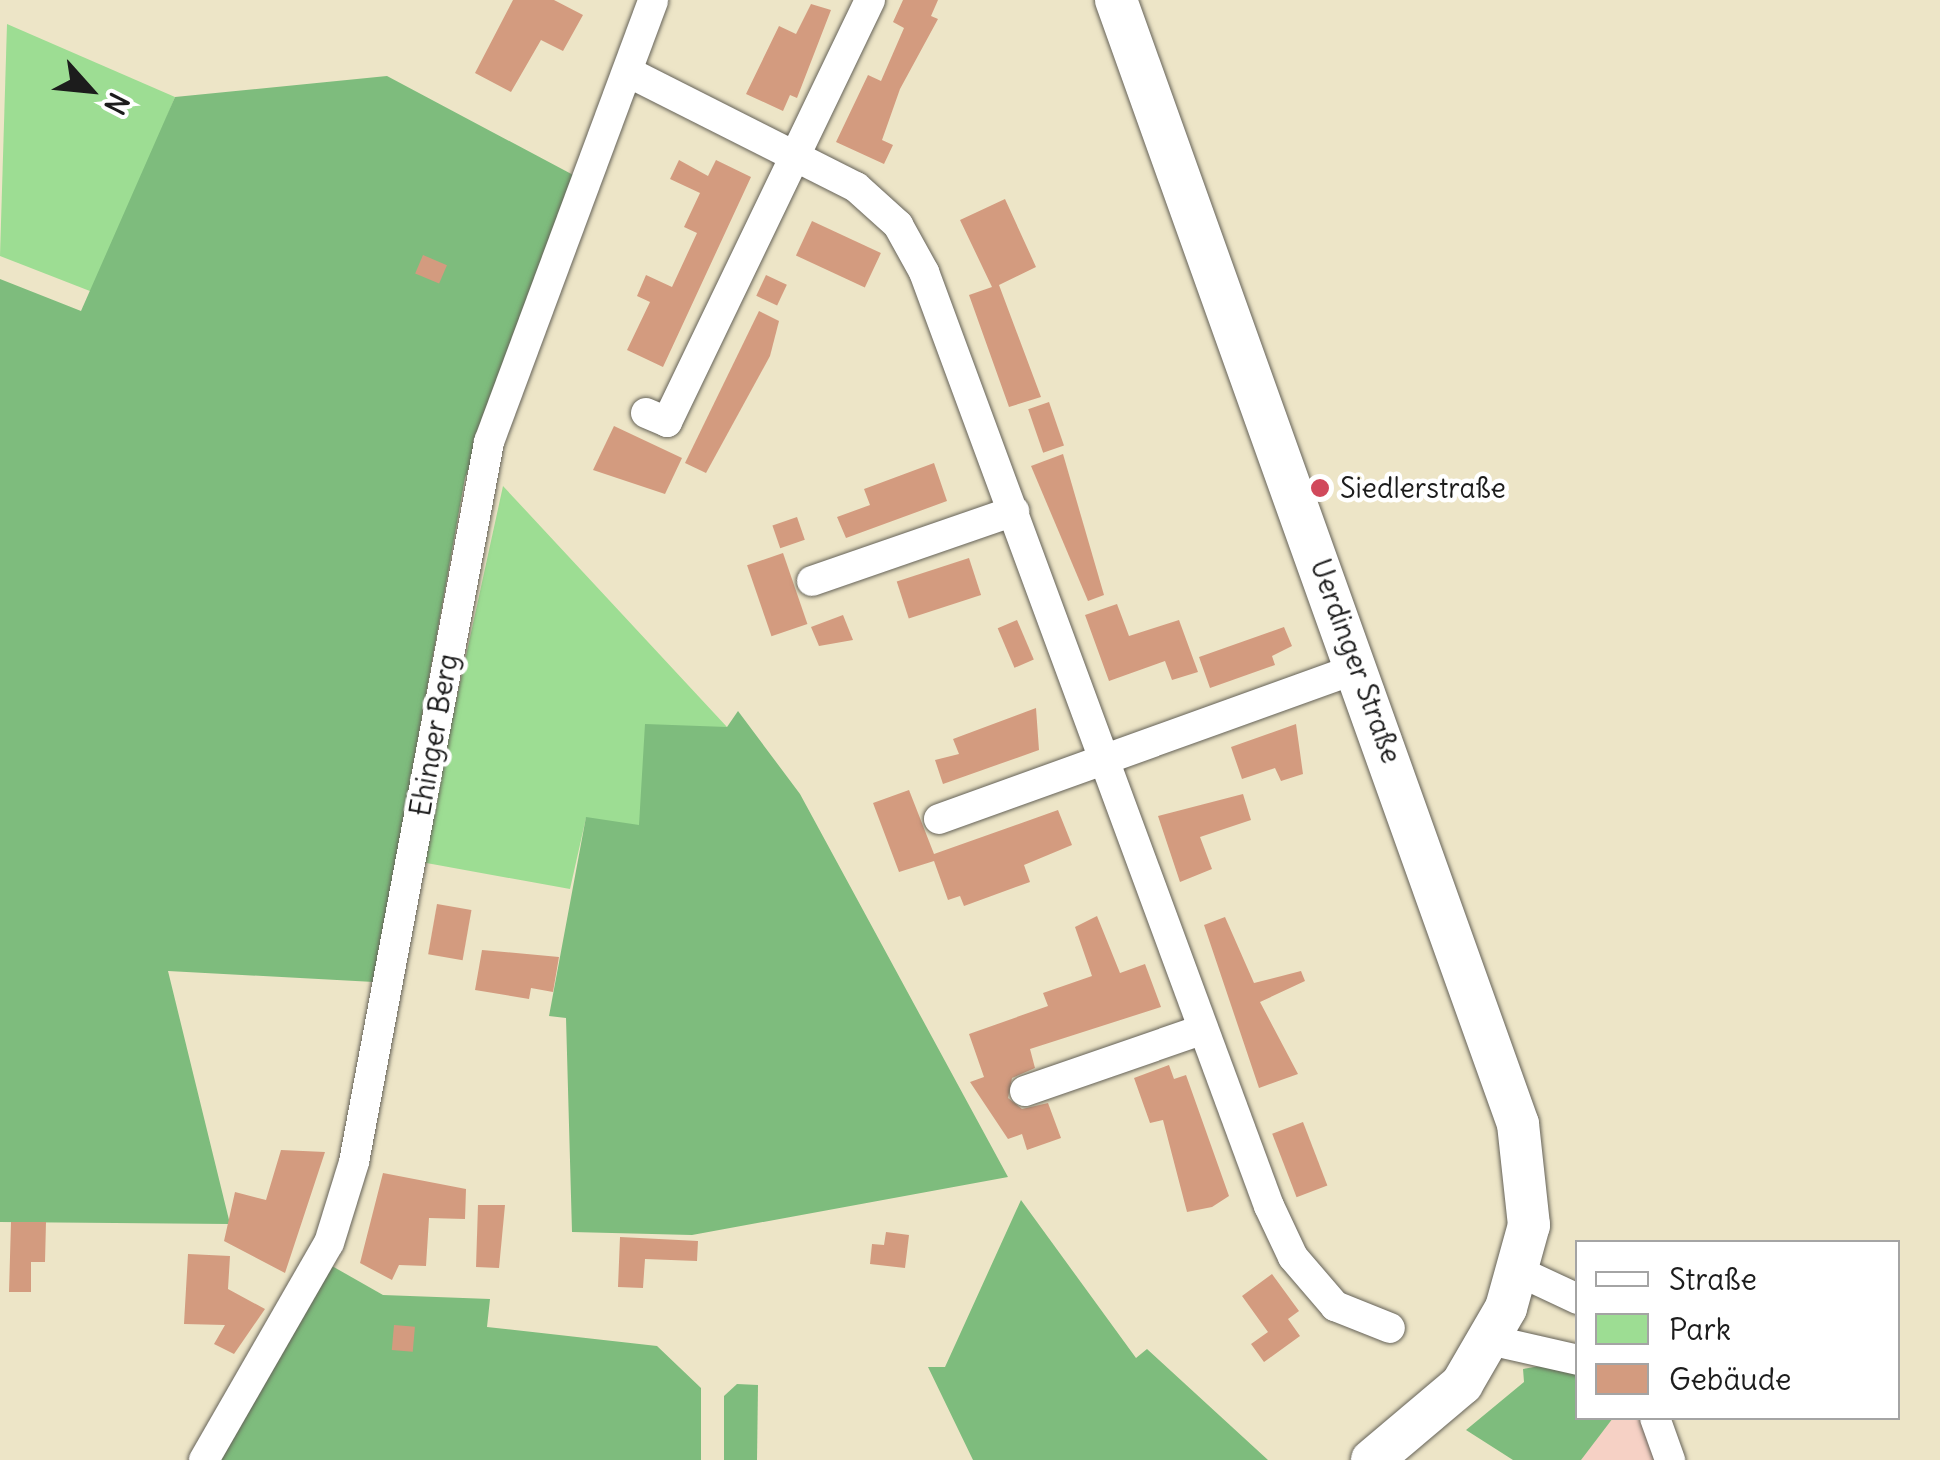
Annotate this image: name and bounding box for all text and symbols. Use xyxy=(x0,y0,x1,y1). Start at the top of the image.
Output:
north arrow xyxy=(40,40,140,140)
text: N xyxy=(96,87,137,120)
place label: Siedlerstraße xyxy=(1340,471,1506,505)
marker: Siedlerstraße xyxy=(1309,477,1331,499)
street label: Uerdinger Straße xyxy=(1303,554,1409,768)
street label: Ehinger Berg xyxy=(403,651,465,819)
legend xyxy=(1575,1240,1900,1420)
text: Straße xyxy=(1669,1260,1757,1298)
text: Park xyxy=(1669,1310,1731,1348)
text: Gebäude xyxy=(1669,1360,1791,1398)

